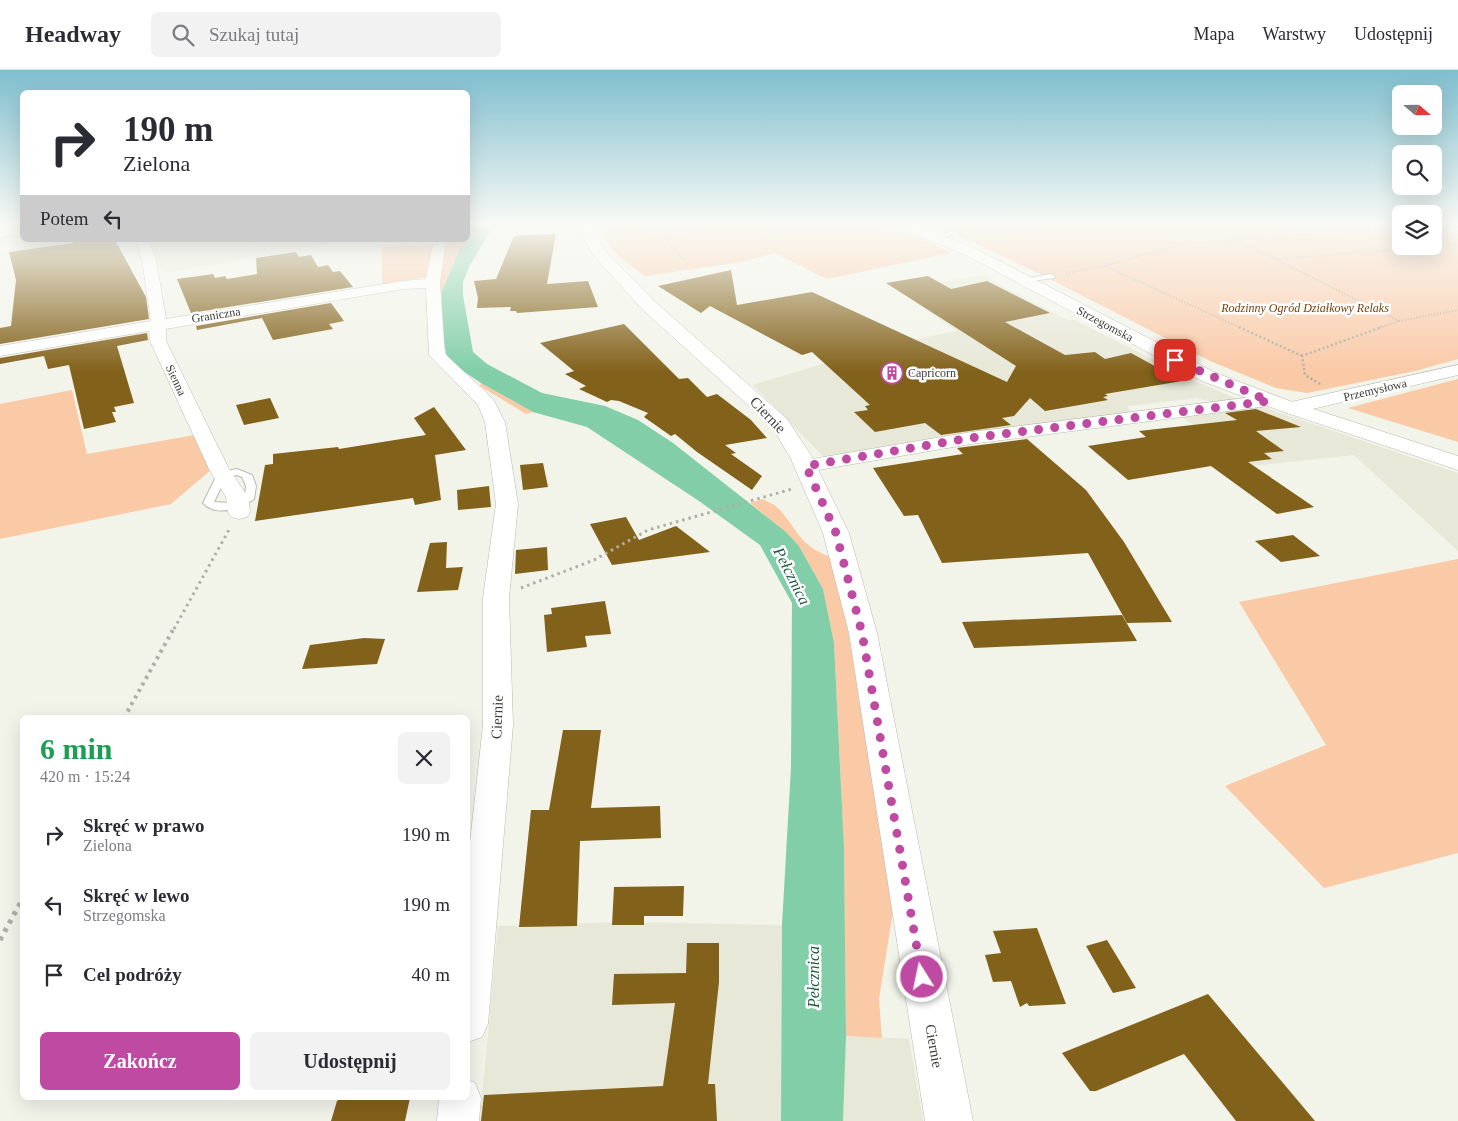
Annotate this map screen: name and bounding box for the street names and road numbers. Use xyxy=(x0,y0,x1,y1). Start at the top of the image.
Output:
street label: Strzegomska xyxy=(1074,303,1136,345)
street label: Graniczna xyxy=(191,304,242,326)
street label: Sienna xyxy=(163,362,190,398)
street label: Przemysłowa xyxy=(1342,376,1409,404)
street label: Ciernie xyxy=(747,394,789,437)
street label: Ciernie xyxy=(488,694,506,739)
street label: Ciernie xyxy=(922,1023,946,1069)

